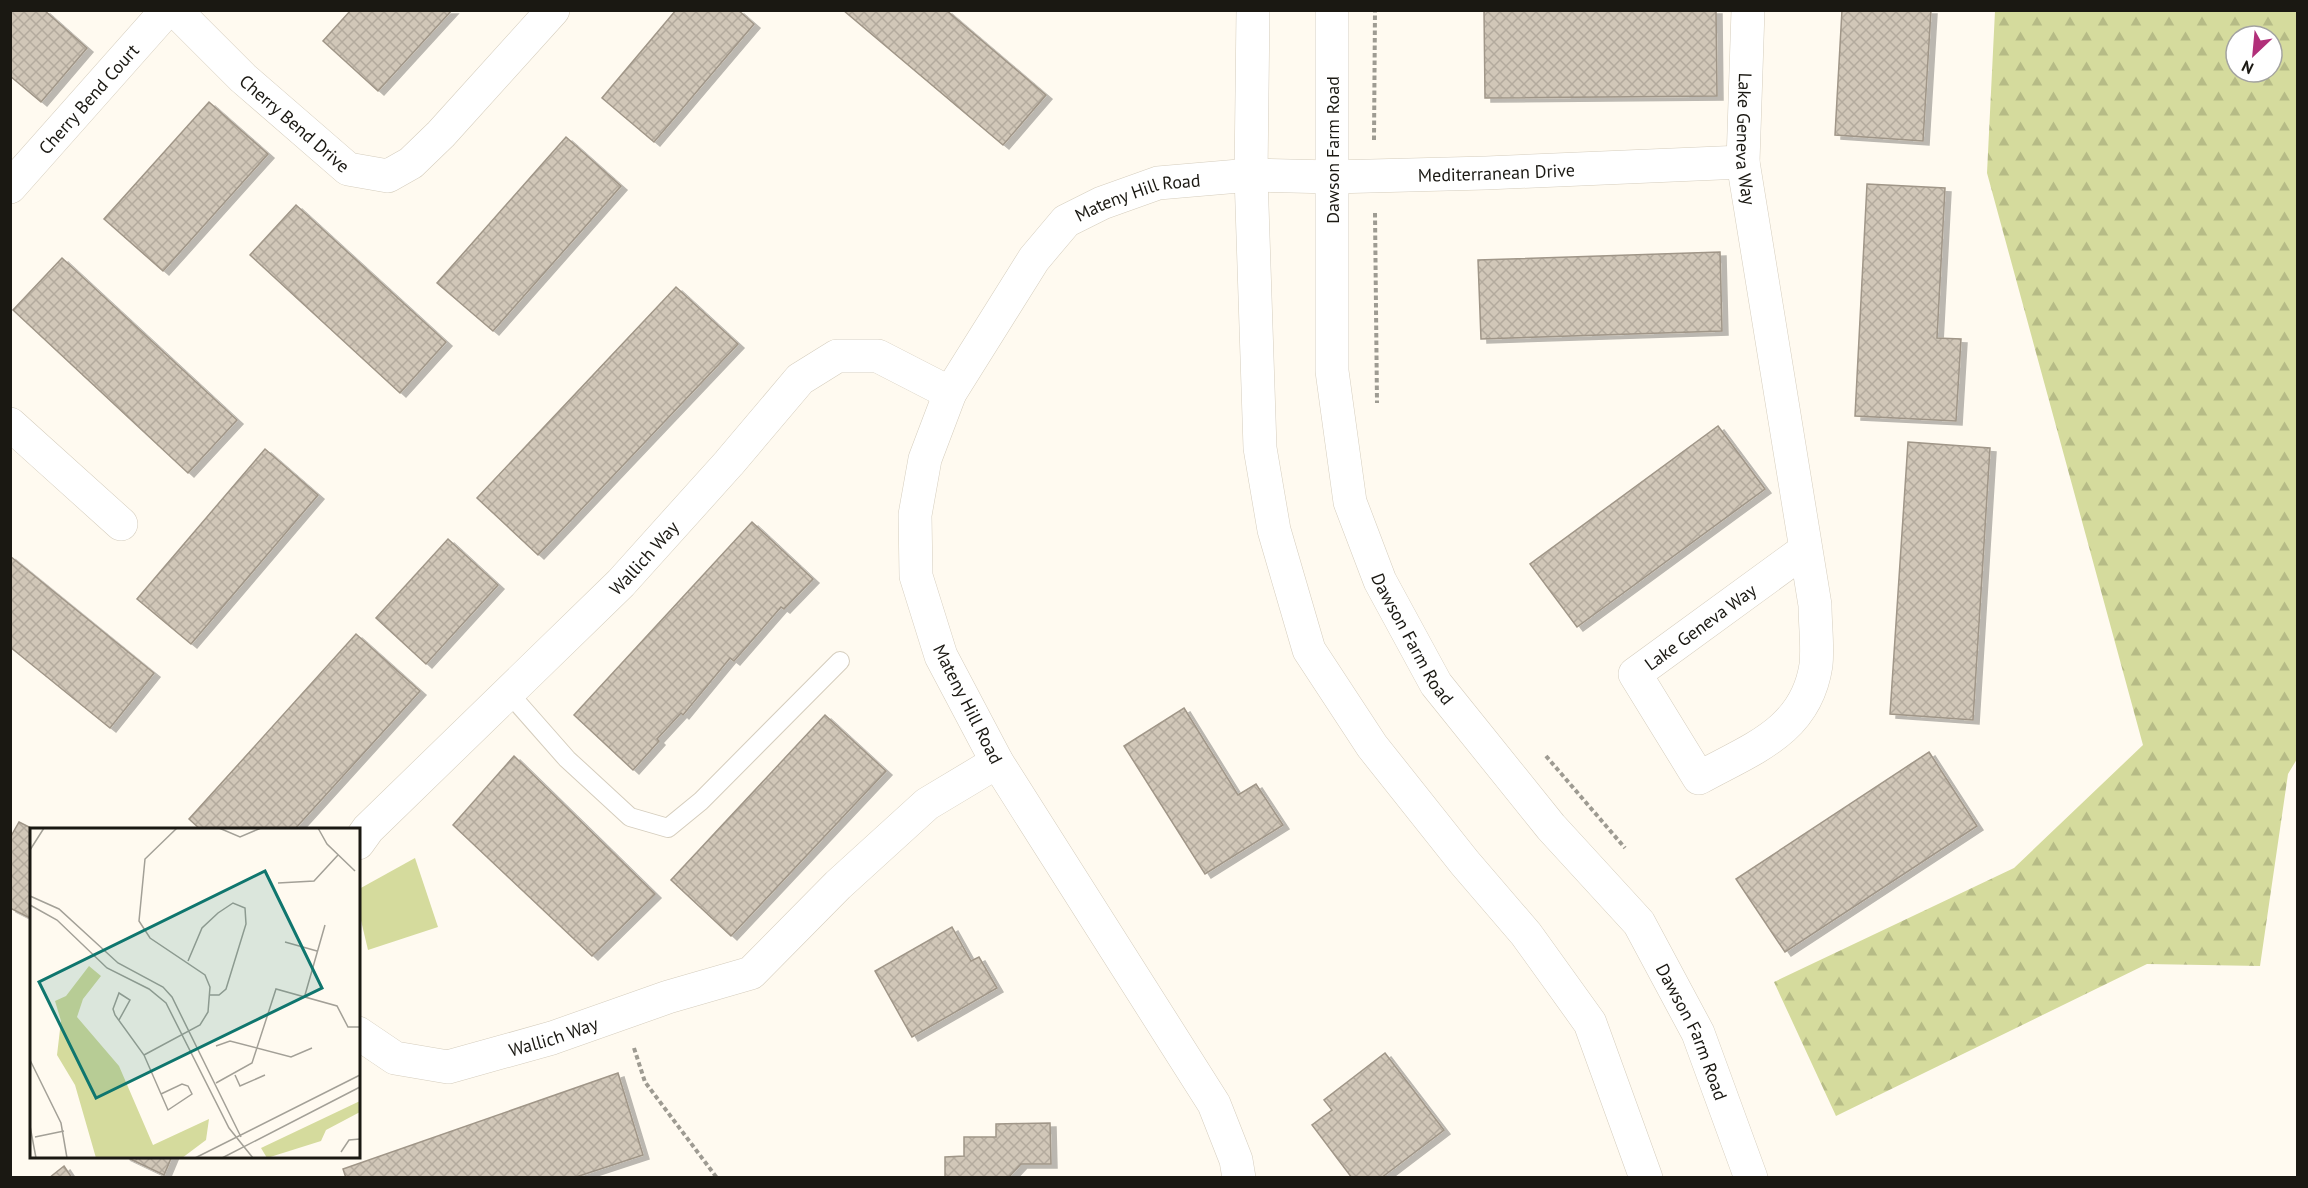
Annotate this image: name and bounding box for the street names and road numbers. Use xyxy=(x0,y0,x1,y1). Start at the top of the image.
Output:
street label: Cherry Bend Court xyxy=(33,39,143,159)
street label: Cherry Bend Drive xyxy=(235,69,355,177)
street label: Lake Geneva Way xyxy=(1731,72,1761,207)
street label: Dawson Farm Road xyxy=(1321,76,1344,224)
street label: Mediterranean Drive xyxy=(1418,158,1575,186)
street label: Mateny Hill Road xyxy=(1071,168,1201,226)
street label: Wallich Way xyxy=(604,515,684,600)
street label: Dawson Farm Road xyxy=(1367,570,1459,709)
street label: Lake Geneva Way xyxy=(1640,578,1761,675)
street label: Mateny Hill Road xyxy=(928,640,1008,768)
street label: Dawson Farm Road xyxy=(1651,959,1733,1103)
street label: Wallich Way xyxy=(506,1011,602,1061)

